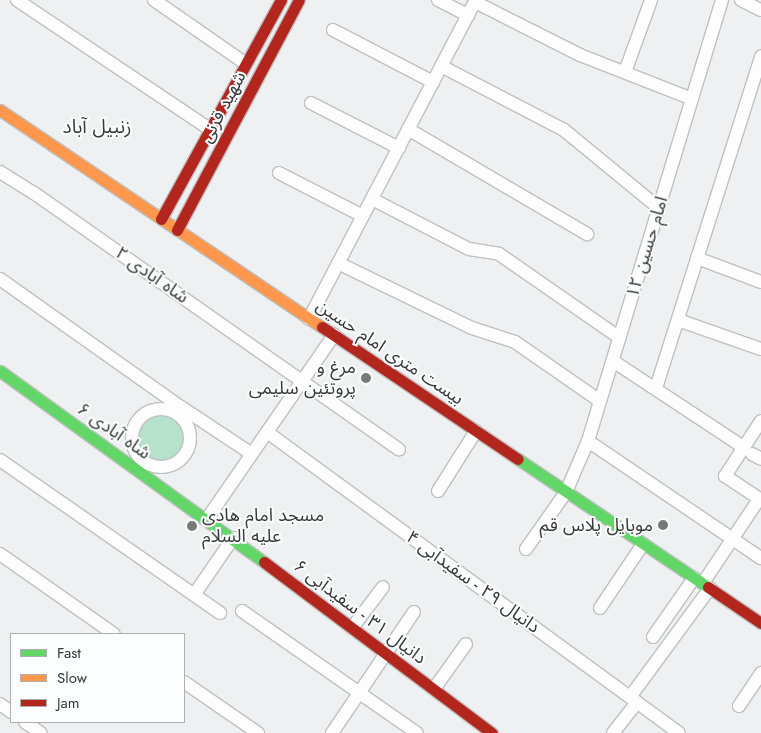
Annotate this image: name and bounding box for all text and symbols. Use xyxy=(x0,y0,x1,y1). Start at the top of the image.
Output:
street label: شهید قرنی xyxy=(195,68,251,146)
district label: زنبیل آباد xyxy=(63,116,131,138)
street label: امام حسین ۱۲ xyxy=(621,194,673,300)
street label: شاه آبادی ۲ xyxy=(111,242,193,308)
street label: بیست متری امام حسین xyxy=(312,295,468,409)
place label: مرغ و پروتئین سلیمی xyxy=(249,357,356,399)
marker: مرغ و پروتئین سلیمی xyxy=(360,372,372,384)
street label: شاه آبادی ۶ xyxy=(73,398,155,464)
place label: مسجد امام هادی علیه السلام xyxy=(202,505,324,548)
place label: موبایل پلاس قم xyxy=(540,514,653,536)
marker: موبایل پلاس قم xyxy=(657,519,669,531)
marker: مسجد امام هادی علیه السلام xyxy=(186,520,198,532)
street label: دانیال ۲۹ - سفیدآبی ۴ xyxy=(402,526,544,638)
street label: دانیال ۳۱ - سفیدآبی ۶ xyxy=(290,555,430,669)
legend xyxy=(10,633,185,723)
text: Fast xyxy=(57,642,81,664)
text: Slow xyxy=(57,667,87,689)
text: Jam xyxy=(57,692,80,714)

